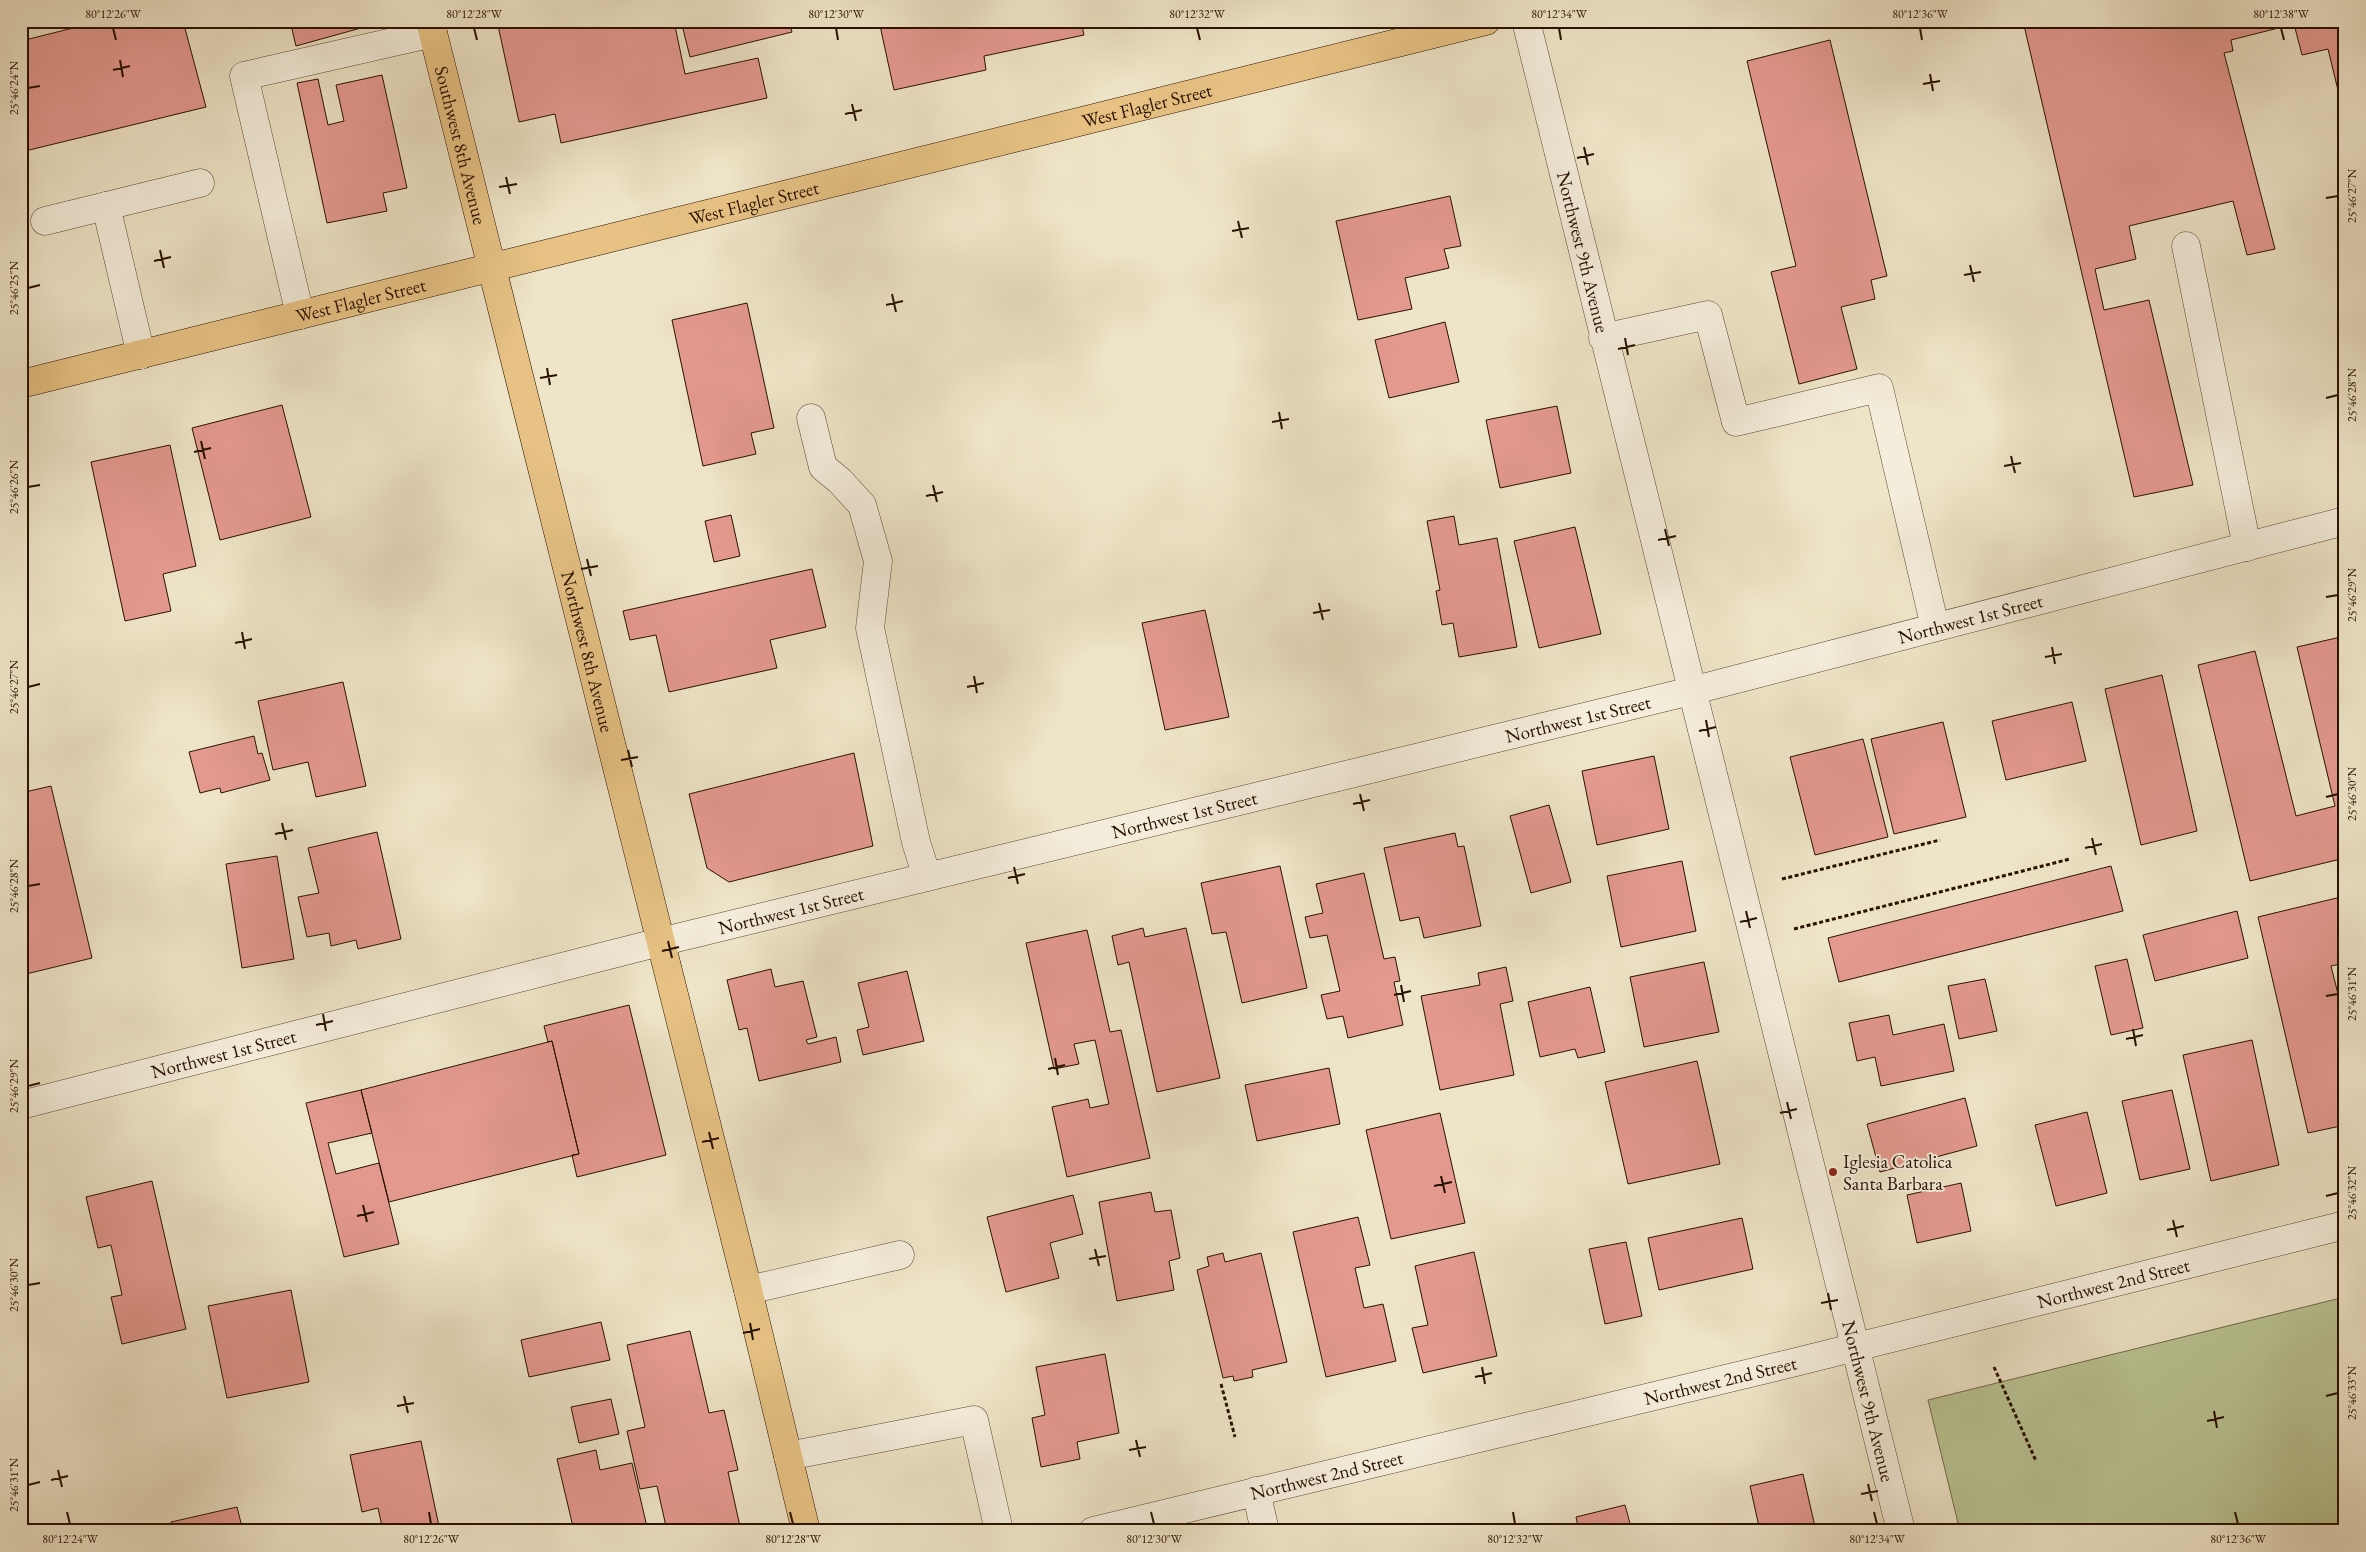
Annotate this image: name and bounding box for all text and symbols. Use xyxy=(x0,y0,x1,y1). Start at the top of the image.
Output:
text: 80°12'26"W xyxy=(85,6,142,22)
text: 80°12'28"W xyxy=(446,6,503,22)
text: 80°12'30"W xyxy=(808,6,865,22)
text: 80°12'32"W xyxy=(1169,6,1226,22)
text: 80°12'34"W xyxy=(1531,6,1588,22)
text: 80°12'36"W xyxy=(1892,6,1949,22)
text: 80°12'38"W xyxy=(2253,6,2310,22)
text: 25°46'24"N xyxy=(6,61,22,115)
street label: Southwest 8th Avenue xyxy=(429,63,493,227)
street label: West Flagler Street xyxy=(1079,77,1215,133)
street label: Northwest 9th Avenue xyxy=(1551,169,1615,335)
text: 25°46'27"N xyxy=(2344,169,2360,223)
street label: West Flagler Street xyxy=(686,174,821,231)
text: 25°46'25"N xyxy=(6,261,22,315)
street label: West Flagler Street xyxy=(293,272,428,328)
text: 25°46'28"N xyxy=(2344,368,2360,422)
text: 25°46'26"N xyxy=(6,460,22,514)
street label: Northwest 8th Avenue xyxy=(556,568,620,735)
text: 25°46'29"N xyxy=(2344,568,2360,622)
street label: Northwest 1st Street xyxy=(1895,588,2045,649)
text: 25°46'27"N xyxy=(6,660,22,714)
street label: Northwest 1st Street xyxy=(1502,689,1653,748)
text: 25°46'30"N xyxy=(2344,767,2360,821)
street label: Northwest 1st Street xyxy=(1109,785,1260,844)
text: 25°46'28"N xyxy=(6,859,22,913)
street label: Northwest 1st Street xyxy=(715,880,866,940)
text: 25°46'31"N xyxy=(2344,967,2360,1021)
street label: Northwest 1st Street xyxy=(148,1023,299,1084)
text: 25°46'29"N xyxy=(6,1059,22,1113)
place label: Iglesia Catolica Santa Barbara xyxy=(1843,1149,1953,1196)
marker: Iglesia Catolica Santa Barbara xyxy=(1827,1166,1839,1178)
text: 25°46'32"N xyxy=(2344,1166,2360,1220)
street label: Northwest 2nd Street xyxy=(2034,1252,2192,1314)
text: 25°46'30"N xyxy=(6,1258,22,1312)
street label: Northwest 9th Avenue xyxy=(1837,1318,1901,1484)
street label: Northwest 2nd Street xyxy=(1641,1350,1799,1411)
text: 25°46'33"N xyxy=(2344,1366,2360,1420)
street label: Northwest 2nd Street xyxy=(1247,1444,1405,1505)
text: 25°46'31"N xyxy=(6,1458,22,1512)
text: 80°12'24"W xyxy=(42,1531,99,1547)
text: 80°12'26"W xyxy=(403,1531,460,1547)
text: 80°12'28"W xyxy=(765,1531,822,1547)
text: 80°12'30"W xyxy=(1126,1531,1183,1547)
text: 80°12'32"W xyxy=(1487,1531,1544,1547)
text: 80°12'34"W xyxy=(1849,1531,1906,1547)
text: 80°12'36"W xyxy=(2210,1531,2267,1547)

